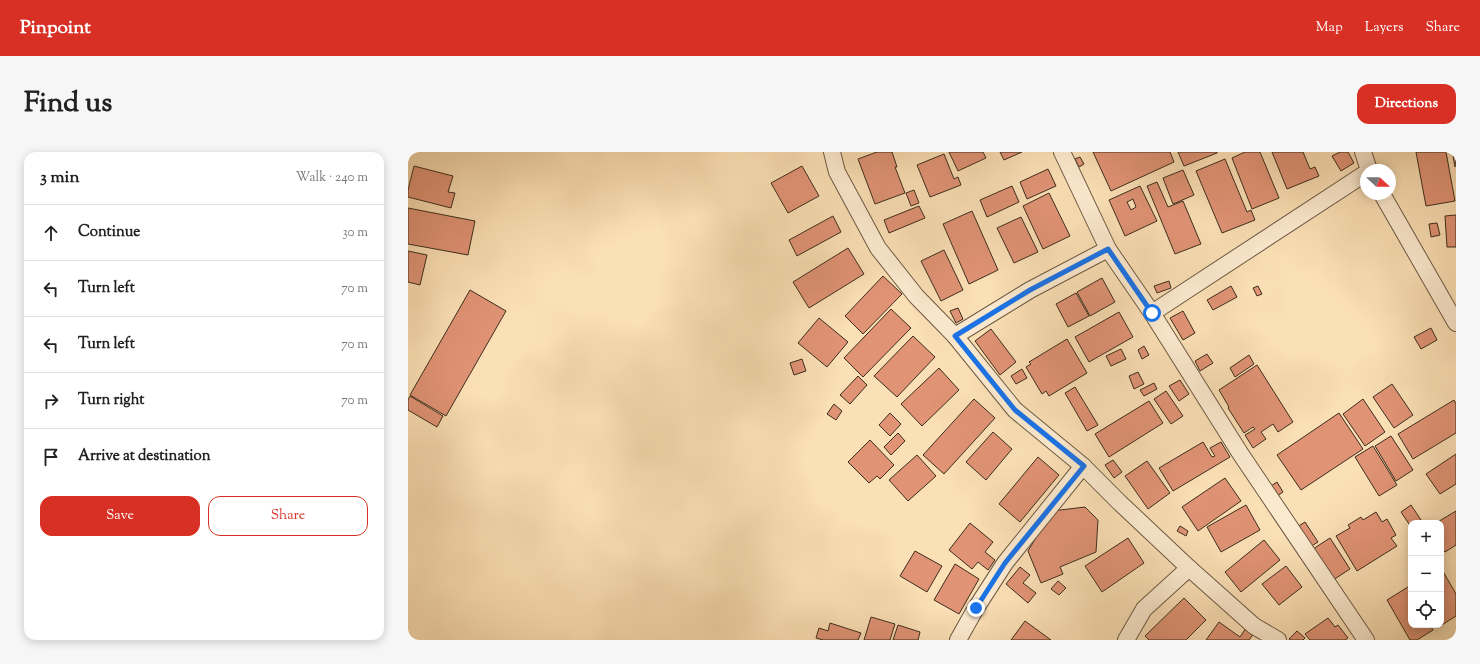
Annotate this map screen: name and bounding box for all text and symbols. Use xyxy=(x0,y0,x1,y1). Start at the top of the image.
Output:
text: Pinpoint xyxy=(20,15,91,42)
text: Map xyxy=(1316,18,1343,38)
text: Layers xyxy=(1365,18,1403,38)
text: Share xyxy=(1425,18,1460,38)
text: Find us xyxy=(24,84,112,124)
button: Directions xyxy=(1357,84,1456,124)
north arrow xyxy=(1360,164,1396,200)
text: 3 min xyxy=(40,166,79,190)
text: Walk · 240 m xyxy=(296,169,368,187)
icon: ahead xyxy=(40,222,62,244)
text: Continue xyxy=(78,222,140,243)
text: 30 m xyxy=(342,224,368,242)
icon: left xyxy=(40,278,62,300)
text: Turn left xyxy=(78,278,135,299)
text: 70 m xyxy=(341,280,368,298)
route start xyxy=(1143,304,1161,322)
icon: left xyxy=(40,334,62,356)
text: Turn left xyxy=(78,334,135,355)
text: 70 m xyxy=(341,336,368,354)
icon: right xyxy=(40,390,62,412)
text: Turn right xyxy=(78,390,144,411)
text: 70 m xyxy=(341,392,368,410)
icon: arrive xyxy=(40,446,62,468)
text: Arrive at destination xyxy=(78,446,211,467)
button: Save xyxy=(40,496,200,536)
button: Share xyxy=(208,496,368,536)
map controls xyxy=(1408,520,1444,628)
button: + xyxy=(1408,520,1444,556)
button: − xyxy=(1408,556,1444,592)
button: locate xyxy=(1408,592,1444,628)
route end xyxy=(967,599,985,617)

